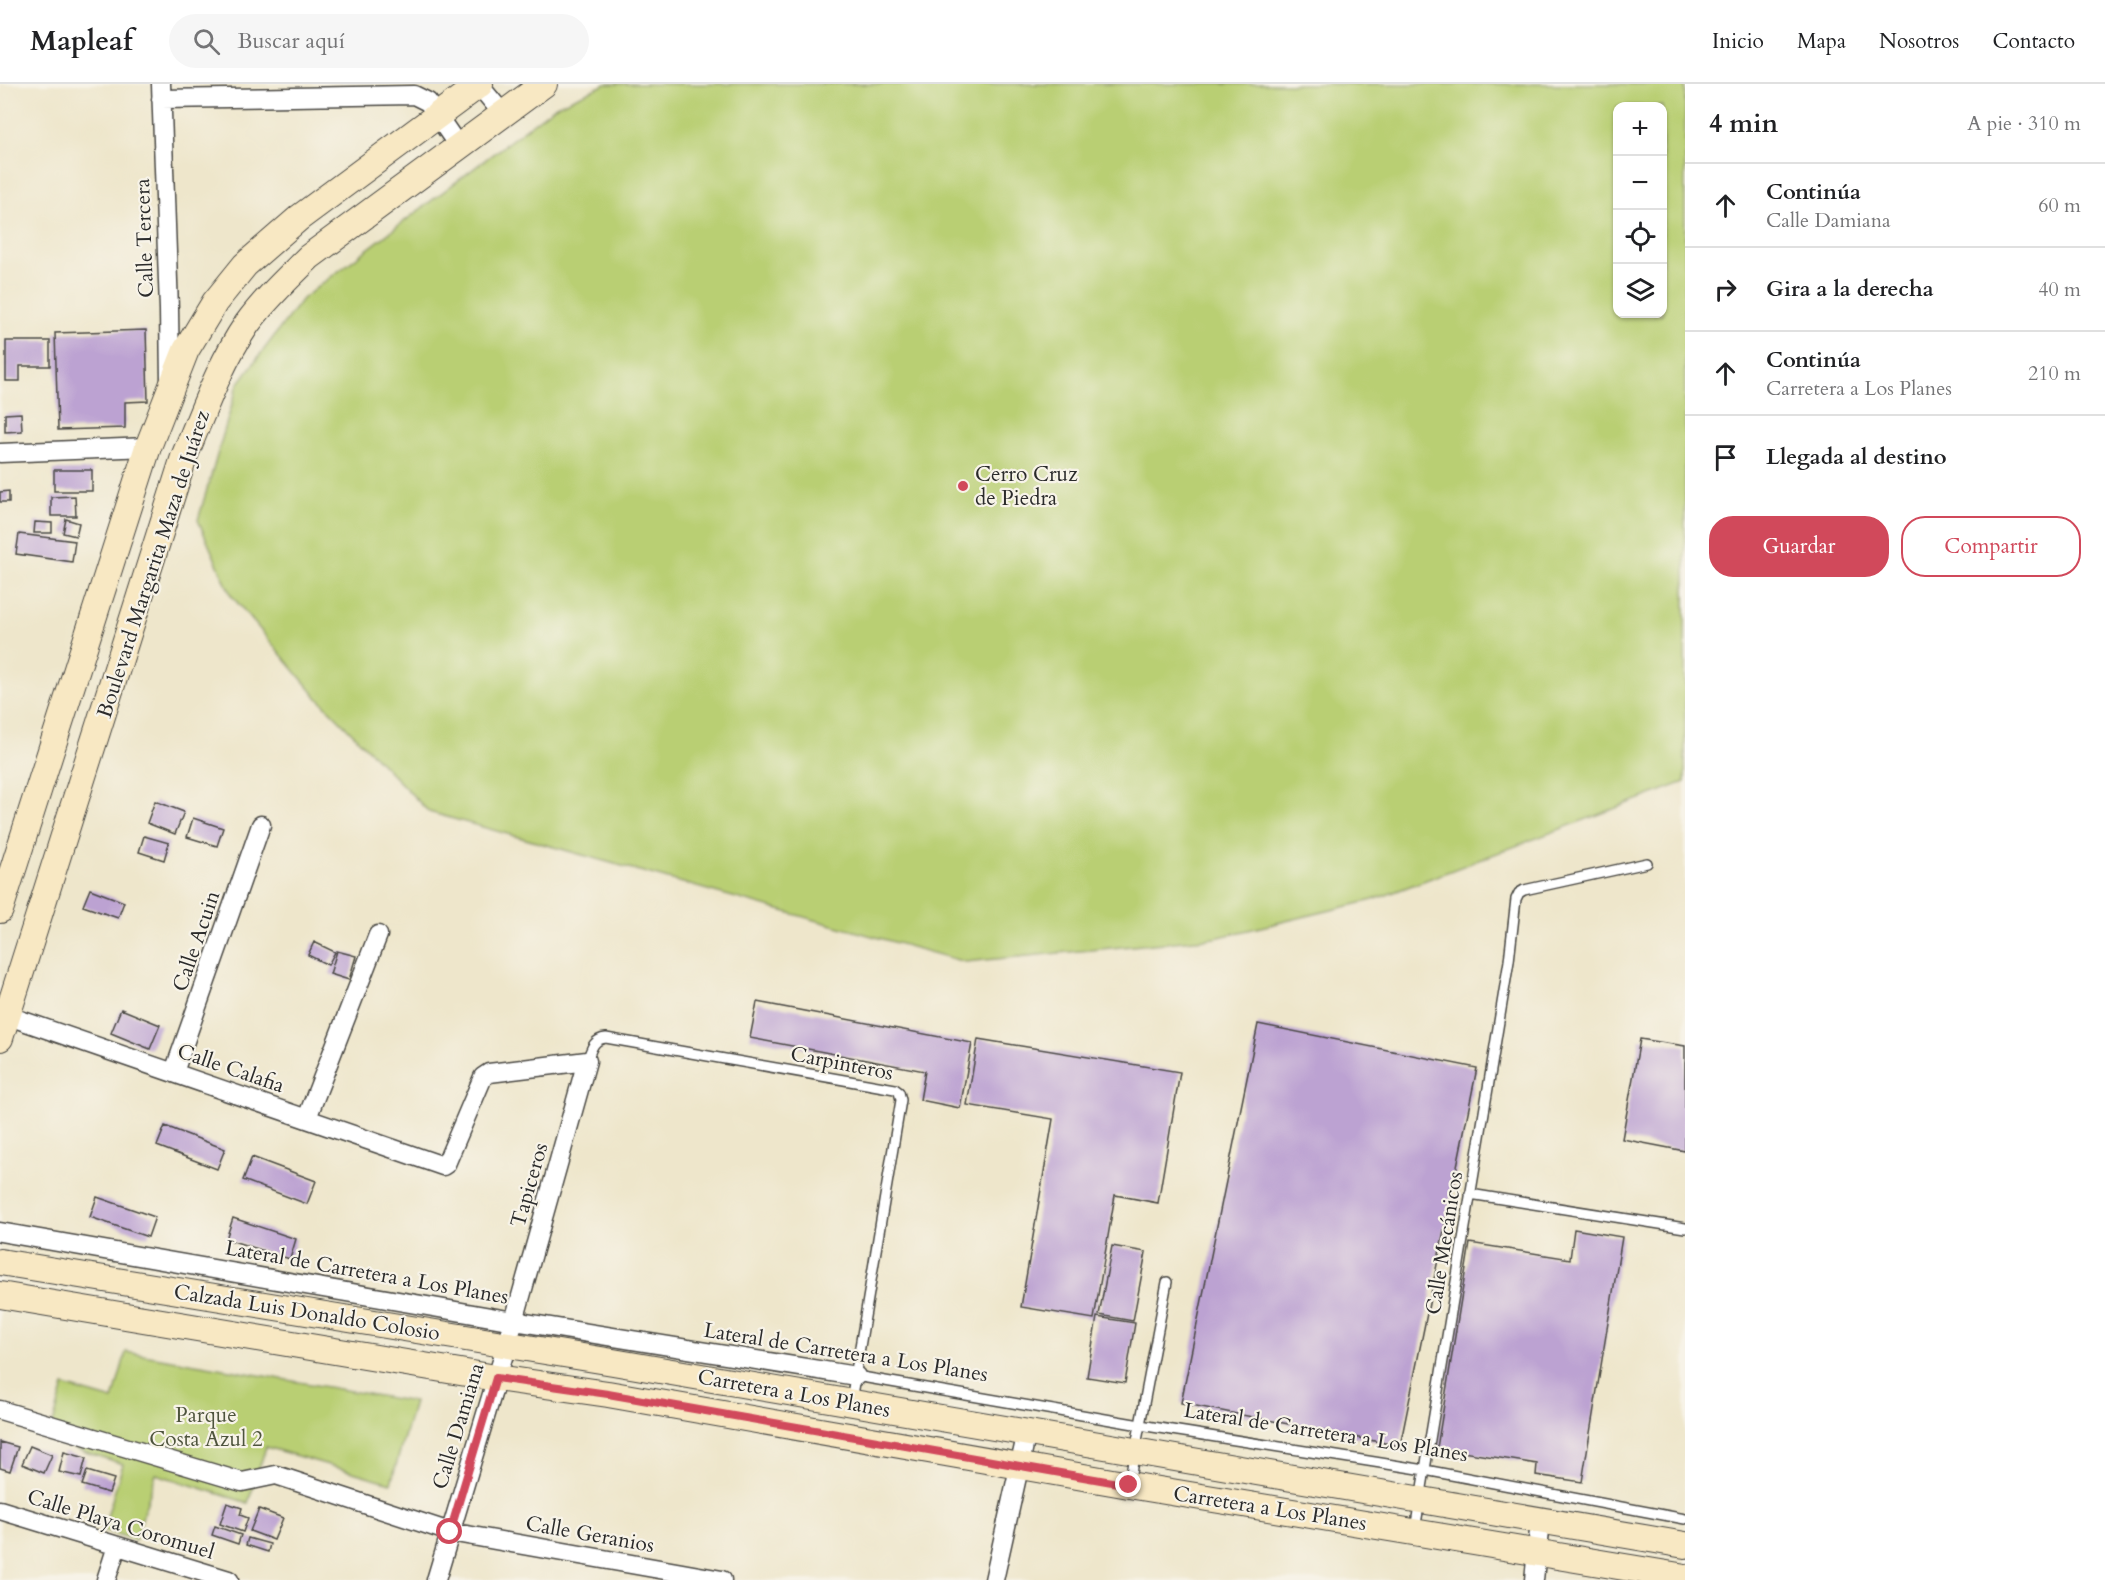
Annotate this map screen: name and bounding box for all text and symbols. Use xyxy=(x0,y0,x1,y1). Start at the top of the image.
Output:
search box xyxy=(169,14,589,68)
text: Mapleaf xyxy=(30,22,133,60)
icon: search xyxy=(190,25,223,58)
text: Buscar aquí xyxy=(238,26,345,56)
text: Inicio xyxy=(1712,27,1764,56)
text: Mapa xyxy=(1797,27,1846,56)
text: Nosotros xyxy=(1879,27,1959,56)
text: Contacto xyxy=(1992,27,2075,56)
map controls xyxy=(1613,102,1667,318)
button: + xyxy=(1613,102,1667,156)
text: 4 min xyxy=(1709,106,1778,141)
text: A pie · 310 m xyxy=(1967,110,2081,137)
button: − xyxy=(1613,156,1667,210)
text: Continúa xyxy=(1766,177,1861,207)
street label: Calle Tercera xyxy=(128,178,161,298)
icon: ahead xyxy=(1709,189,1742,222)
text: 60 m xyxy=(2038,192,2081,219)
text: Calle Damiana xyxy=(1766,207,1891,234)
button: locate xyxy=(1613,210,1667,264)
button: layers xyxy=(1613,264,1667,318)
icon: right xyxy=(1709,273,1742,306)
text: Gira a la derecha xyxy=(1766,274,1934,304)
text: 40 m xyxy=(2038,276,2081,303)
text: Continúa xyxy=(1766,345,1861,375)
icon: ahead xyxy=(1709,357,1742,390)
text: 210 m xyxy=(2028,360,2081,387)
text: Carretera a Los Planes xyxy=(1766,375,1952,402)
street label: Boulevard Margarita Maza de Juárez xyxy=(90,406,217,722)
icon: arrive xyxy=(1709,441,1742,474)
text: Llegada al destino xyxy=(1766,442,1947,472)
place label: Cerro Cruz de Piedra xyxy=(975,460,1078,513)
marker: Cerro Cruz de Piedra xyxy=(956,479,970,493)
button: Guardar xyxy=(1709,516,1889,577)
button: Compartir xyxy=(1901,516,2081,577)
street label: Calle Acuin xyxy=(166,887,227,995)
street label: Calle Calafia xyxy=(173,1037,288,1100)
street label: Carpinteros xyxy=(788,1039,896,1088)
street label: Tapiceros xyxy=(504,1139,555,1231)
street label: Calle Mecánicos xyxy=(1419,1169,1470,1317)
street label: Lateral de Carretera a Los Planes xyxy=(223,1233,511,1312)
street label: Calzada Luis Donaldo Colosio xyxy=(172,1277,442,1348)
street label: Lateral de Carretera a Los Planes xyxy=(702,1316,990,1389)
street label: Calle Damiana xyxy=(425,1359,491,1493)
street label: Carretera a Los Planes xyxy=(695,1362,893,1425)
street label: Lateral de Carretera a Los Planes xyxy=(1182,1396,1470,1469)
park label: Parque Costa Azul 2 xyxy=(149,1401,263,1454)
route end xyxy=(1115,1471,1141,1497)
street label: Carretera a Los Planes xyxy=(1171,1479,1369,1538)
street label: Calle Playa Coromuel xyxy=(24,1482,218,1567)
street label: Calle Geranios xyxy=(523,1509,656,1560)
route start xyxy=(436,1518,462,1544)

